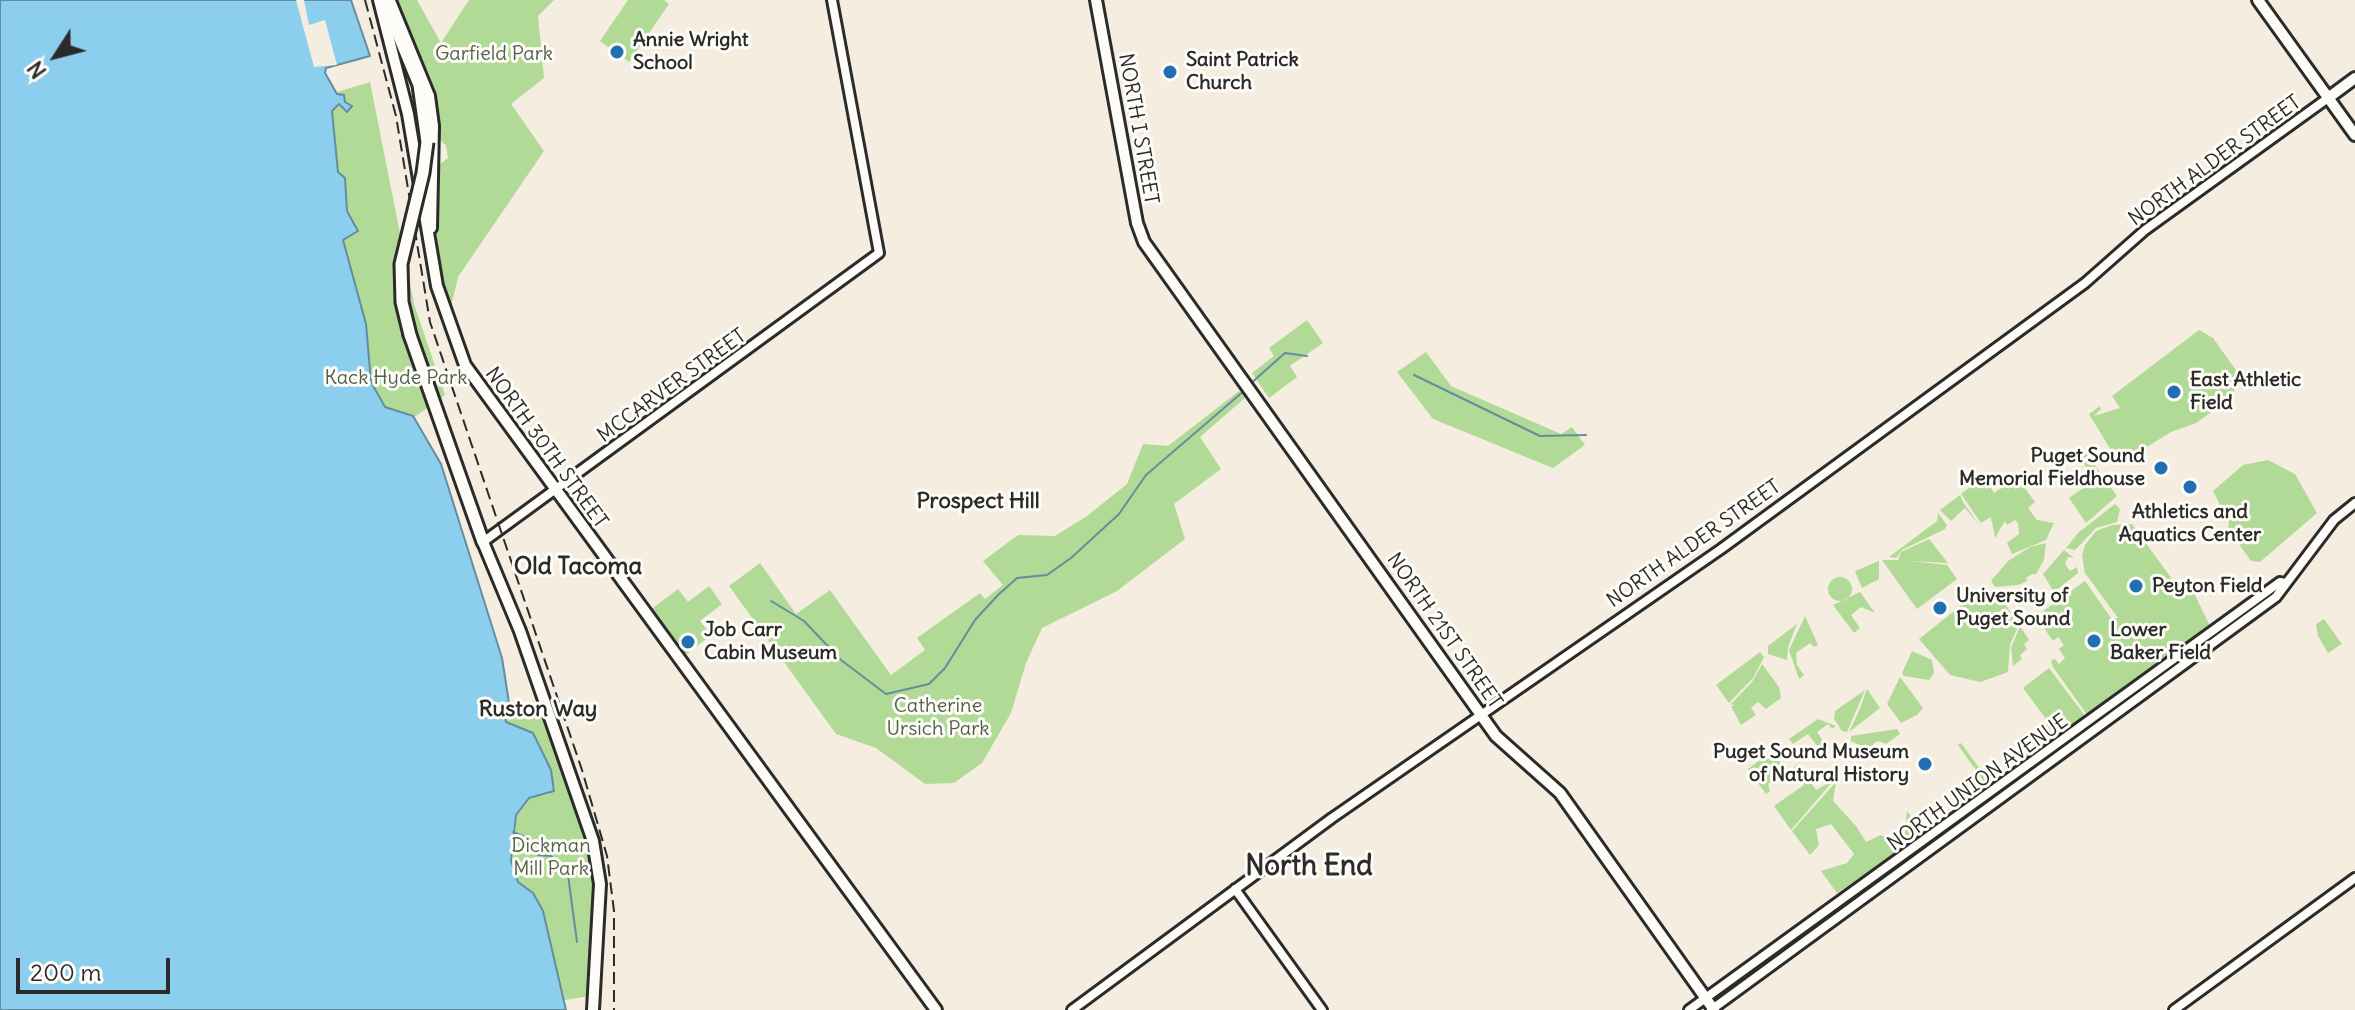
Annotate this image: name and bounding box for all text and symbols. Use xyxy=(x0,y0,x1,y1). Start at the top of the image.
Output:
north arrow xyxy=(16,16,96,96)
place label: Annie Wright School xyxy=(633,28,749,75)
park label: Garfield Park xyxy=(435,42,553,66)
marker: Annie Wright School xyxy=(608,43,626,61)
place label: Saint Patrick Church xyxy=(1186,48,1299,95)
street label: NORTH I STREET xyxy=(1113,52,1163,206)
text: N xyxy=(21,56,52,84)
marker: Saint Patrick Church xyxy=(1161,63,1179,81)
street label: NORTH ALDER STREET xyxy=(2124,91,2306,231)
street label: MCCARVER STREET xyxy=(593,324,751,448)
street label: NORTH 30TH STREET xyxy=(480,363,612,533)
park label: Kack Hyde Park xyxy=(325,366,467,390)
place label: East Athletic Field xyxy=(2190,368,2301,415)
marker: East Athletic Field xyxy=(2165,383,2183,401)
place label: Puget Sound Memorial Fieldhouse xyxy=(1959,444,2145,491)
marker: Puget Sound Memorial Fieldhouse xyxy=(2152,459,2170,477)
street label: NORTH ALDER STREET xyxy=(1603,475,1785,613)
marker: Athletics and Aquatics Center xyxy=(2181,478,2199,496)
district label: Prospect Hill xyxy=(916,489,1040,515)
place label: Athletics and Aquatics Center xyxy=(2119,500,2261,547)
street label: NORTH 21ST STREET xyxy=(1381,549,1507,713)
district label: Old Tacoma xyxy=(514,553,642,581)
place label: Peyton Field xyxy=(2152,574,2263,598)
marker: Peyton Field xyxy=(2127,577,2145,595)
place label: University of Puget Sound xyxy=(1956,584,2070,631)
marker: University of Puget Sound xyxy=(1931,599,1949,617)
place label: Job Carr Cabin Museum xyxy=(704,618,837,665)
place label: Lower Baker Field xyxy=(2110,618,2211,665)
marker: Lower Baker Field xyxy=(2085,632,2103,650)
marker: Job Carr Cabin Museum xyxy=(679,633,697,651)
park label: Catherine Ursich Park xyxy=(886,694,990,741)
district label: Ruston Way xyxy=(479,697,597,723)
street label: NORTH UNION AVENUE xyxy=(1883,710,2073,856)
place label: Puget Sound Museum of Natural History xyxy=(1713,740,1909,787)
marker: Puget Sound Museum of Natural History xyxy=(1916,755,1934,773)
park label: Dickman Mill Park xyxy=(511,834,591,881)
district label: North End xyxy=(1245,850,1373,884)
scale bar xyxy=(20,942,174,992)
text: 200 m xyxy=(30,957,102,987)

